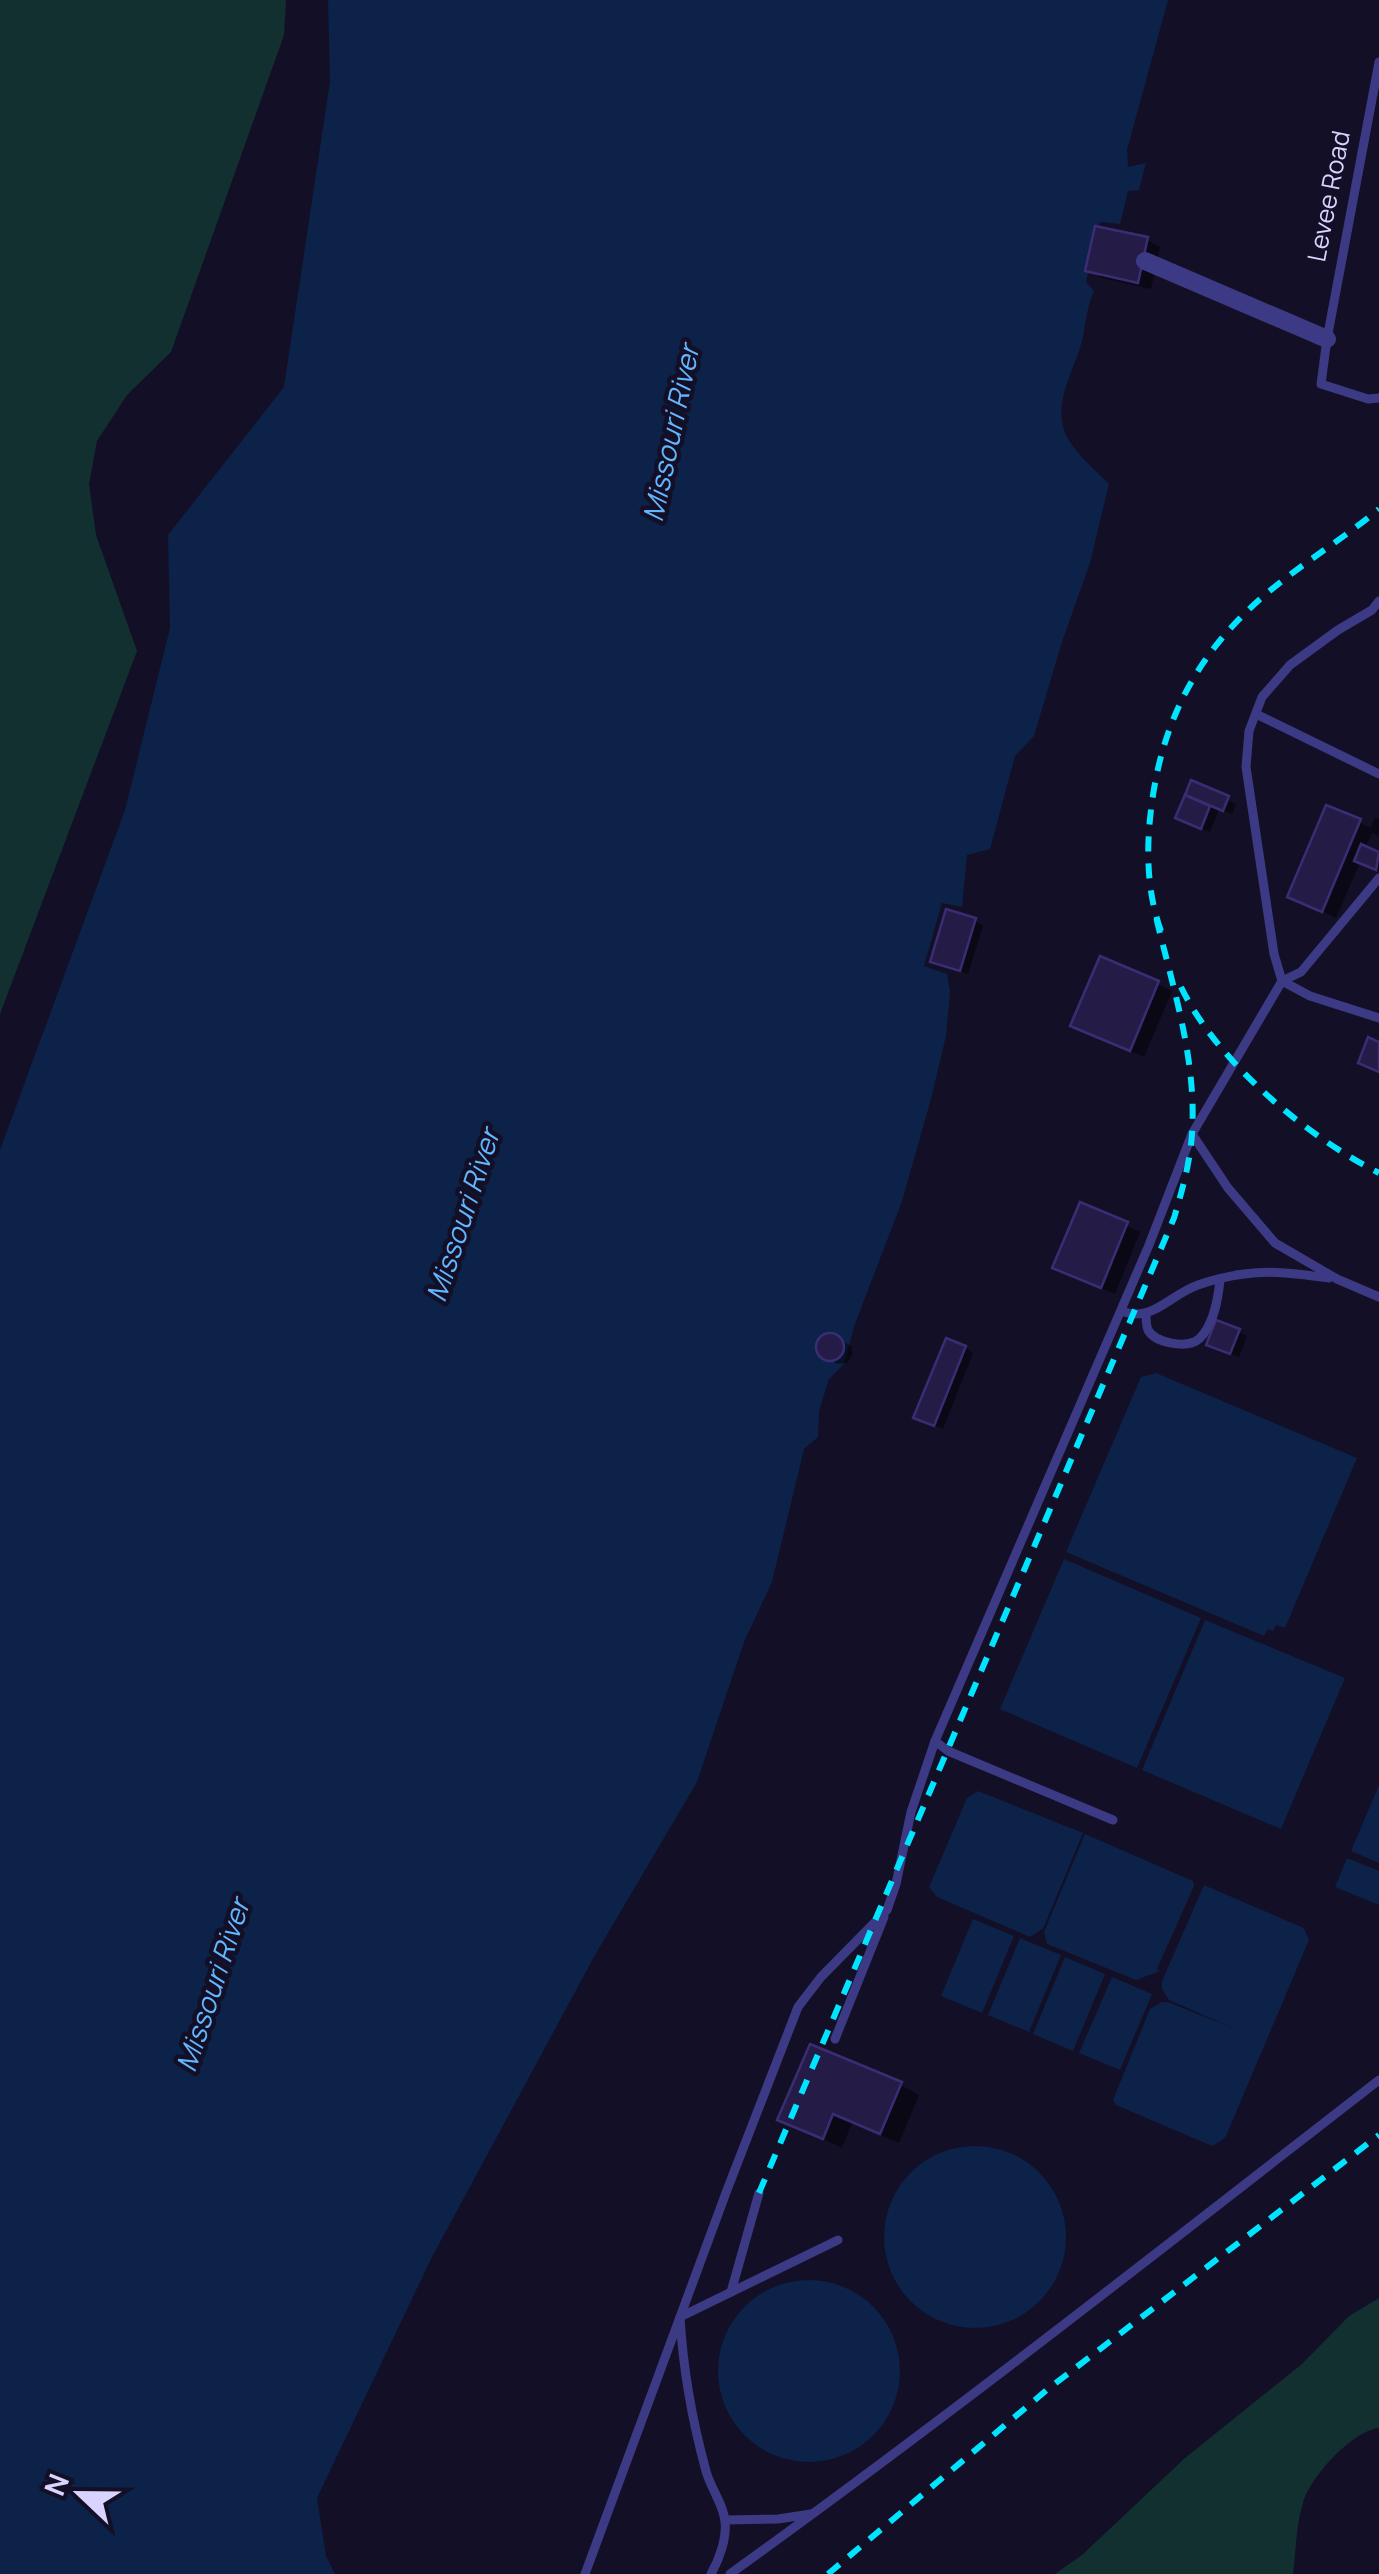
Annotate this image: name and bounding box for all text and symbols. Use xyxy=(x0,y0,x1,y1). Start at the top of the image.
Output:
street label: Levee Road xyxy=(1298,128,1358,264)
water label: Missouri River xyxy=(633,338,708,525)
water label: Missouri River xyxy=(416,1120,509,1306)
water label: Missouri River xyxy=(166,1890,259,2076)
north arrow xyxy=(30,2444,130,2544)
text: N xyxy=(35,2468,77,2501)

